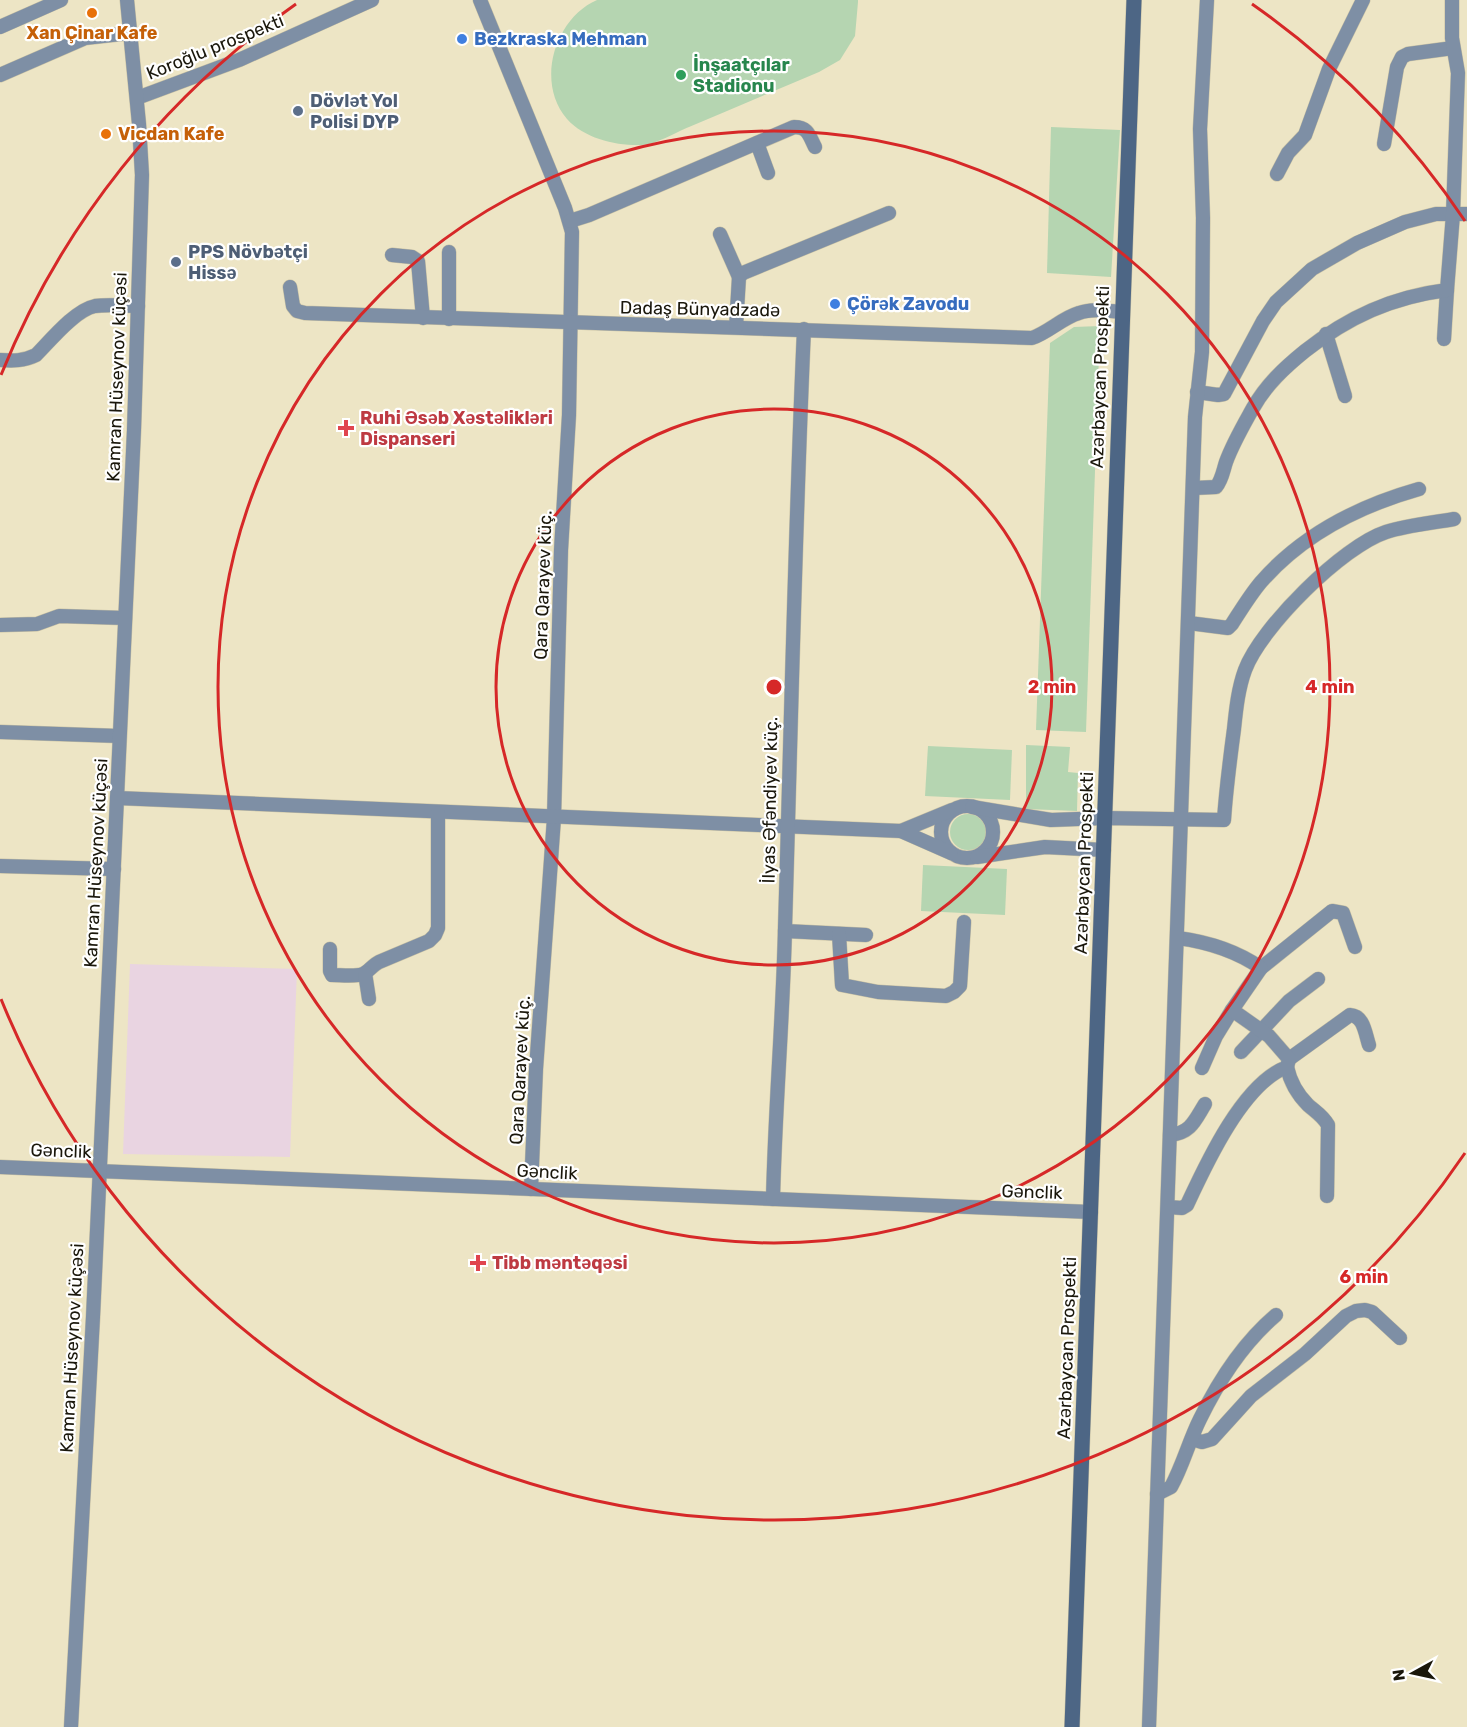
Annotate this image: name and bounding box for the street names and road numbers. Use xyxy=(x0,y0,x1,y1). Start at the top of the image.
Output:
street label: Koroğlu prospekti xyxy=(143,9,287,85)
street label: Kamran Hüseynov küçəsi xyxy=(102,272,132,482)
street label: Azərbaycan Prospekti xyxy=(1086,285,1114,469)
street label: Dadaş Bünyadzadə xyxy=(620,297,780,321)
street label: Qara Qarayev küç. xyxy=(529,510,557,660)
street label: İlyas Əfəndiyev küç. xyxy=(758,716,782,884)
street label: Kamran Hüseynov küçəsi xyxy=(80,758,112,968)
street label: Azərbaycan Prospekti xyxy=(1070,771,1098,955)
street label: Qara Qarayev küç. xyxy=(505,995,535,1145)
street label: Gənclik xyxy=(30,1139,93,1163)
street label: Gənclik xyxy=(516,1159,579,1185)
street label: Gənclik xyxy=(1001,1180,1064,1204)
street label: Kamran Hüseynov küçəsi xyxy=(56,1243,88,1453)
street label: Azərbaycan Prospekti xyxy=(1053,1256,1081,1440)

